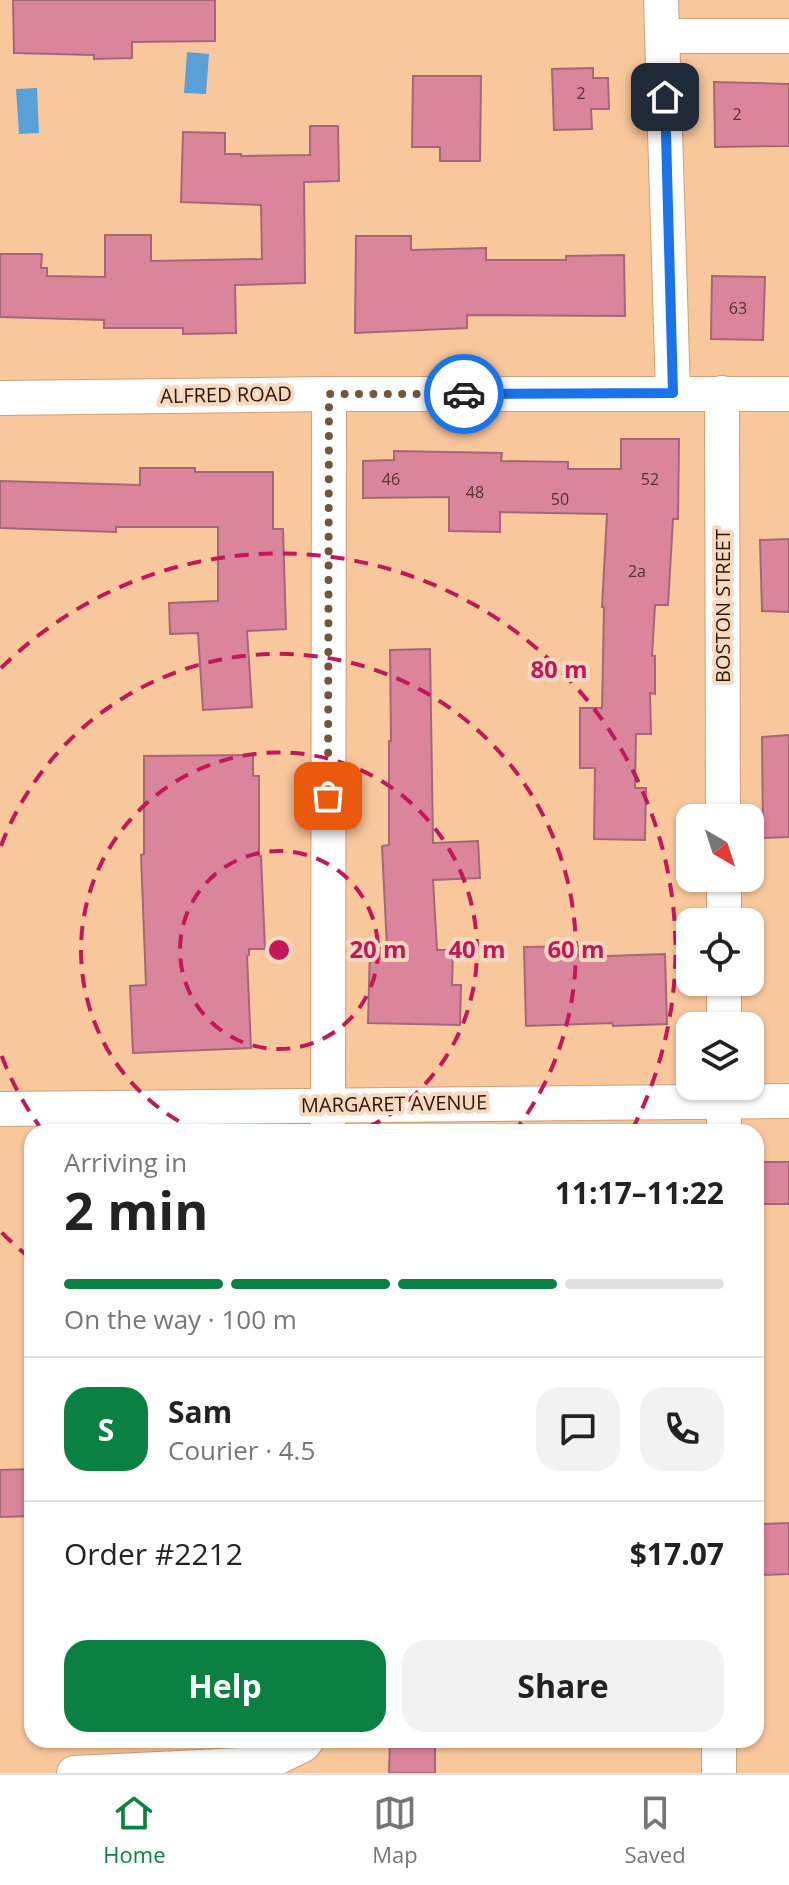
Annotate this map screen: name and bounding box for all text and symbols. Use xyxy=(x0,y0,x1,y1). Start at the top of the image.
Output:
pin xyxy=(631,63,699,131)
icon: home xyxy=(643,75,687,119)
house number: 2 xyxy=(576,82,586,104)
house number: 2 xyxy=(732,103,742,125)
house number: 63 xyxy=(729,297,747,319)
courier xyxy=(424,354,504,434)
icon: car xyxy=(442,372,486,416)
street label: ALFRED ROAD xyxy=(160,380,292,409)
house number: 46 xyxy=(382,468,400,490)
house number: 52 xyxy=(641,468,659,490)
house number: 48 xyxy=(466,481,484,503)
house number: 50 xyxy=(551,488,569,510)
street label: BOSTON STREET xyxy=(709,529,736,683)
house number: 2a xyxy=(628,560,646,582)
text: 80 m xyxy=(530,652,588,685)
pin xyxy=(294,762,362,830)
icon: bag xyxy=(306,774,350,818)
north arrow xyxy=(676,804,764,892)
map controls xyxy=(676,804,764,1100)
button: locate xyxy=(676,908,764,996)
text: 20 m xyxy=(349,932,407,965)
text: 40 m xyxy=(448,932,506,965)
text: 60 m xyxy=(547,932,605,965)
centre of rings xyxy=(265,936,293,964)
button: layers xyxy=(676,1012,764,1100)
street label: MARGARET AVENUE xyxy=(301,1088,487,1119)
text: Arriving in xyxy=(64,1144,187,1180)
text: 11:17–11:22 xyxy=(555,1172,724,1213)
text: 2 min xyxy=(64,1174,208,1245)
text: On the way · 100 m xyxy=(64,1301,297,1337)
button: chat xyxy=(536,1387,620,1471)
button: phone xyxy=(640,1387,724,1471)
text: Sam xyxy=(168,1391,232,1432)
text: S xyxy=(98,1409,114,1450)
text: Courier · 4.5 xyxy=(168,1432,315,1468)
text: Order #2212 xyxy=(64,1533,243,1574)
text: $17.07 xyxy=(630,1533,724,1574)
button: Help xyxy=(64,1640,386,1732)
button: Share xyxy=(402,1640,724,1732)
tab: Home xyxy=(103,1791,166,1869)
tab: Map xyxy=(372,1791,418,1869)
tab: Saved xyxy=(625,1791,686,1869)

